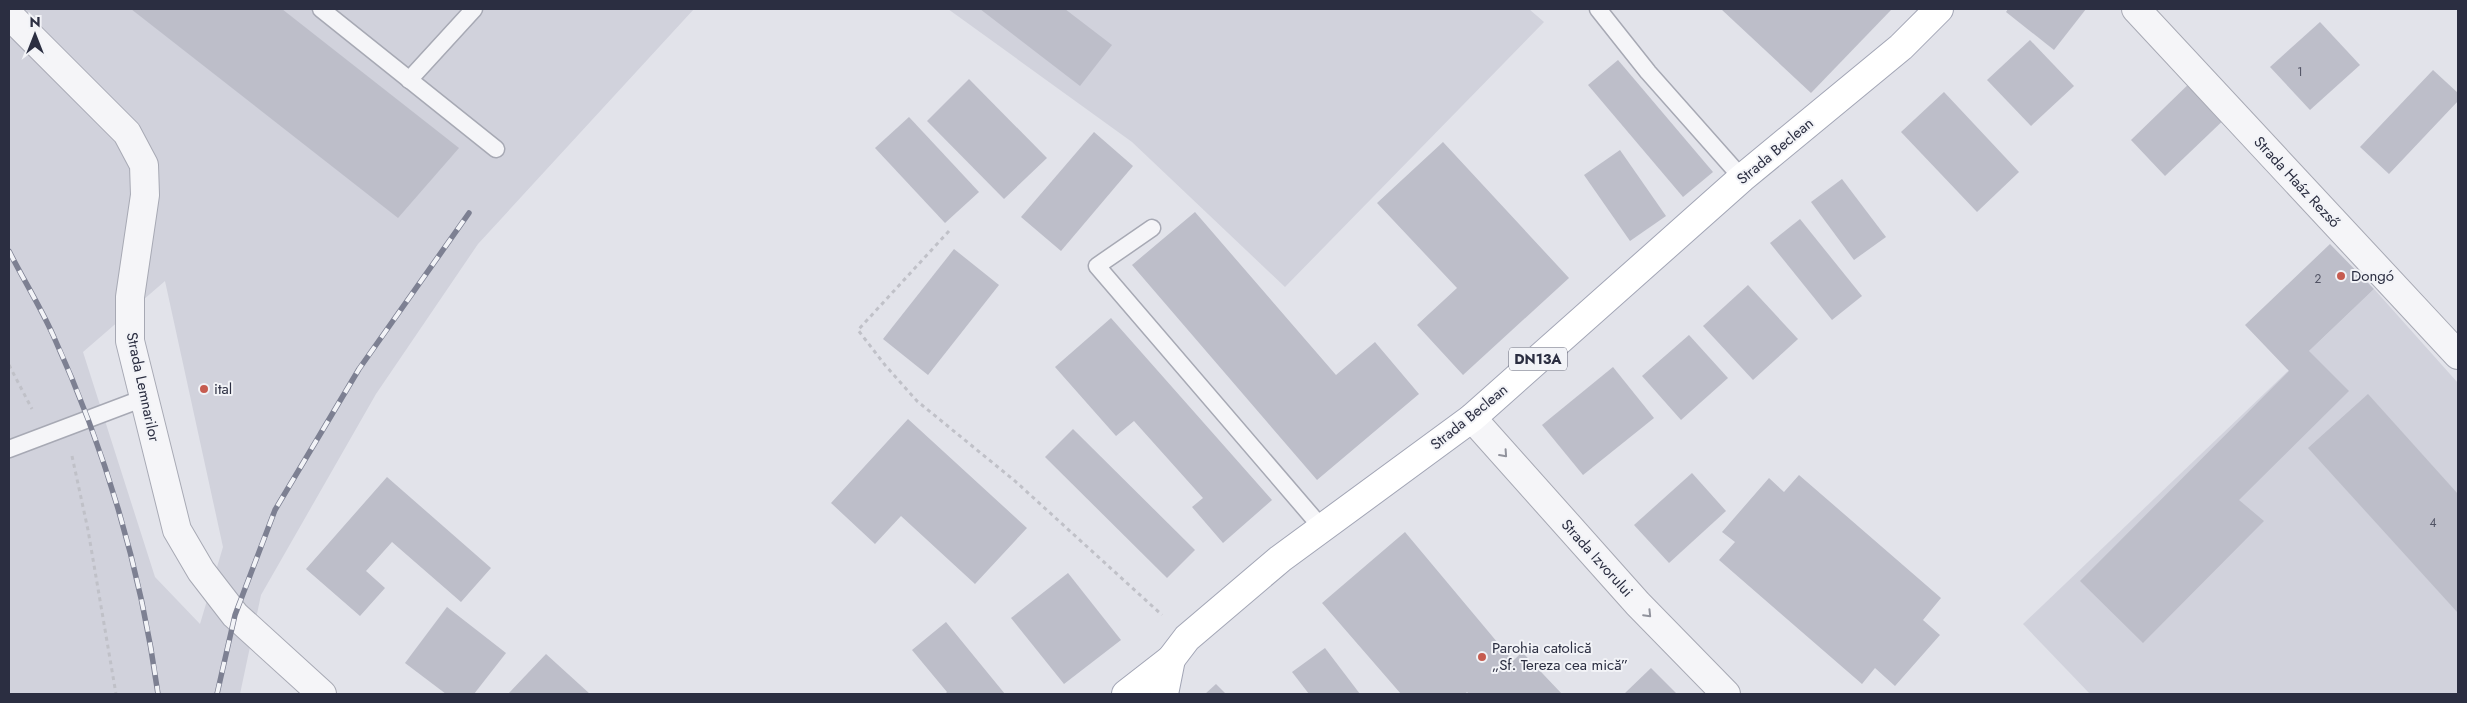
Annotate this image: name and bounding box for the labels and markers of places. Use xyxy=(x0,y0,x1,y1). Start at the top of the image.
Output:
place label: Dongó xyxy=(2351,265,2394,287)
marker: Dongó xyxy=(2335,270,2347,282)
place label: ital xyxy=(214,378,232,400)
marker: ital xyxy=(198,383,210,395)
place label: Parohia catolică „Sf. Tereza cea mică” xyxy=(1492,637,1628,676)
marker: Parohia catolică „Sf. Tereza cea mică” xyxy=(1476,651,1488,663)

